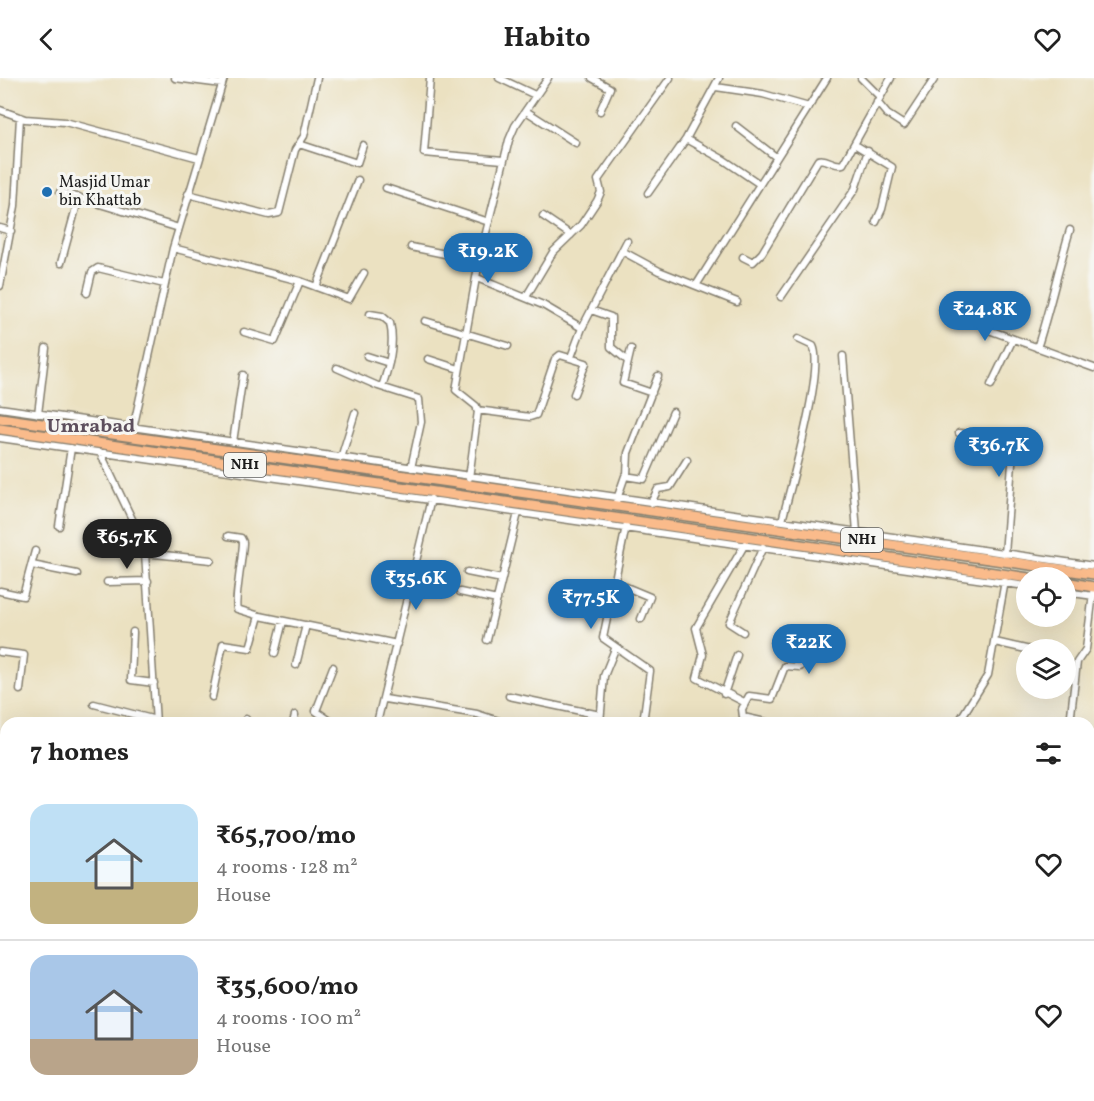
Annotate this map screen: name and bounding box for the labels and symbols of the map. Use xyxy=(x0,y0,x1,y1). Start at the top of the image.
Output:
place label: Masjid Umar bin Khattab xyxy=(59,172,150,212)
marker: Masjid Umar bin Khattab xyxy=(40,185,54,199)
pin: ₹19.2K xyxy=(439,233,537,284)
pin: ₹24.8K xyxy=(936,291,1034,342)
district label: Umrabad xyxy=(47,413,135,441)
pin: ₹36.7K xyxy=(950,427,1048,478)
road number: NH1 xyxy=(224,453,266,477)
pin: ₹65.7K xyxy=(78,519,176,570)
road number: NH1 xyxy=(841,528,883,552)
pin: ₹35.6K xyxy=(367,560,465,611)
pin: ₹77.5K xyxy=(542,579,640,630)
pin: ₹22K xyxy=(773,624,845,675)

